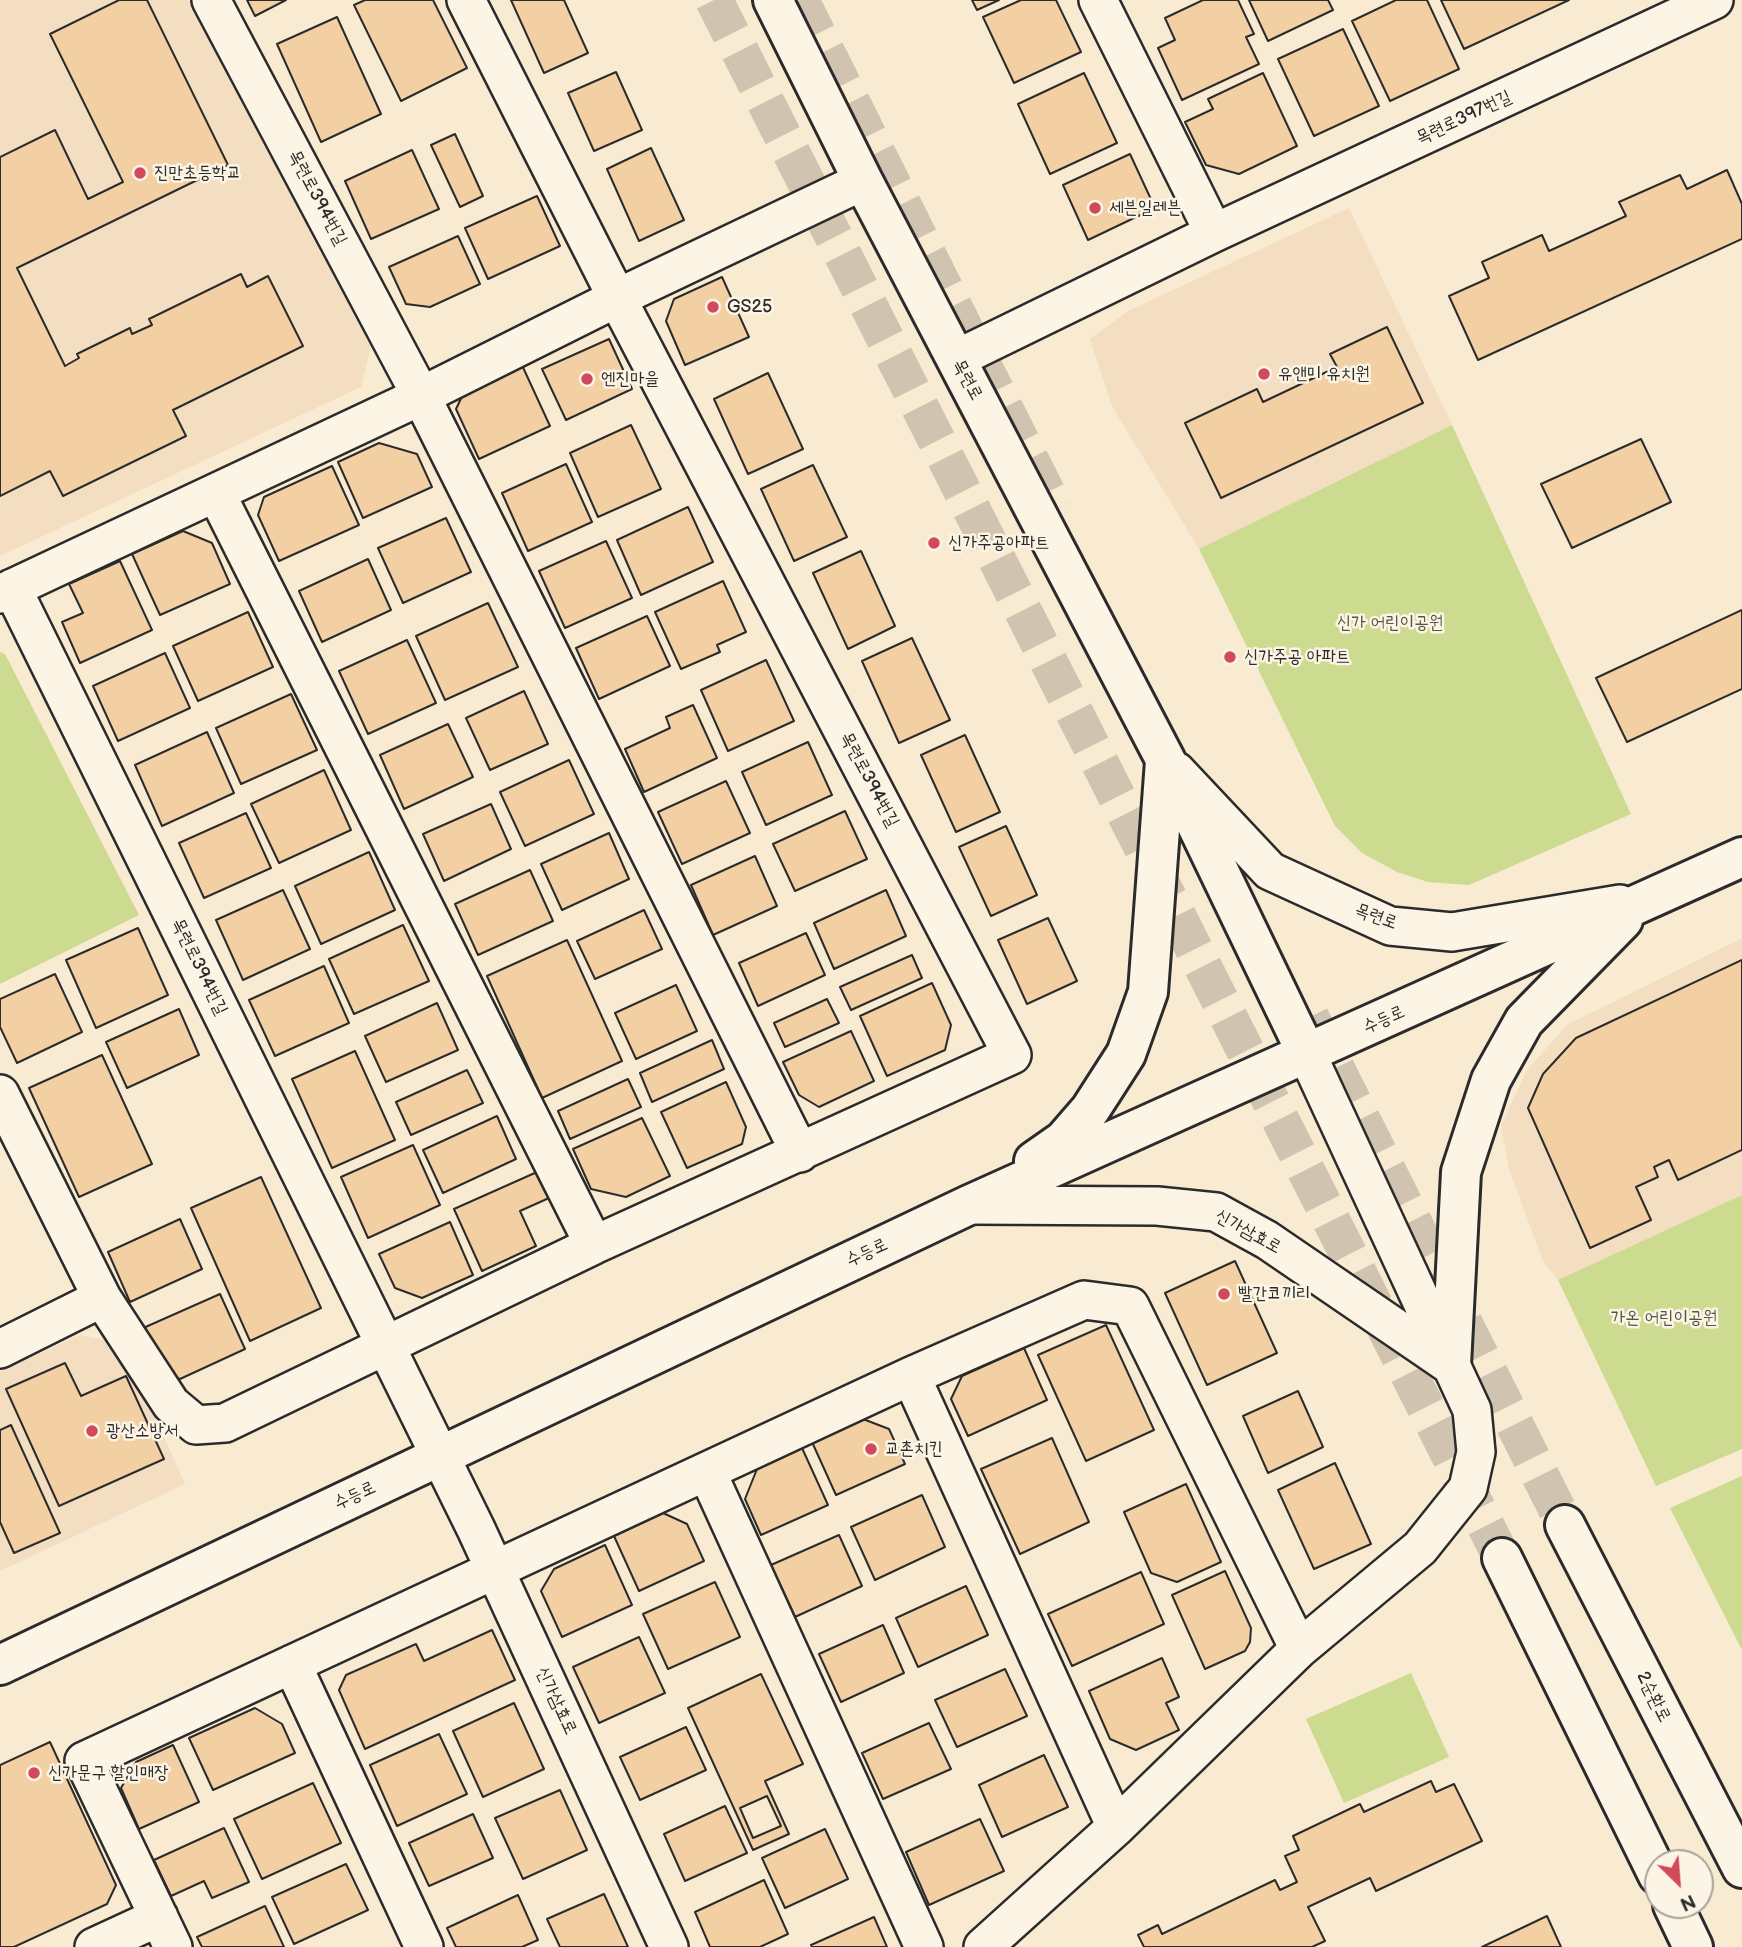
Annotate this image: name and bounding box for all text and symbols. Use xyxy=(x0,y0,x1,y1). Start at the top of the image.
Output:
street label: 목련로397번길 xyxy=(1413,87,1515,149)
street label: 목련로394번길 xyxy=(283,147,351,249)
place label: 진만초등학교 xyxy=(154,162,241,184)
marker: 진만초등학교 xyxy=(132,165,148,181)
place label: 세븐일레븐 xyxy=(1109,197,1181,219)
marker: 세븐일레븐 xyxy=(1087,200,1103,216)
place label: GS25 xyxy=(727,296,772,318)
marker: GS25 xyxy=(705,299,721,315)
street label: 목련로 xyxy=(947,356,987,404)
place label: 유앤미 유치원 xyxy=(1278,363,1370,385)
marker: 유앤미 유치원 xyxy=(1256,366,1272,382)
place label: 엔진마을 xyxy=(601,368,659,390)
marker: 엔진마을 xyxy=(579,371,595,387)
place label: 신가주공아파트 xyxy=(948,532,1049,554)
marker: 신가주공아파트 xyxy=(926,535,942,551)
park label: 신가 어린이공원 xyxy=(1337,612,1443,634)
place label: 신가주공 아파트 xyxy=(1244,646,1350,668)
marker: 신가주공 아파트 xyxy=(1222,649,1238,665)
street label: 목련로394번길 xyxy=(835,729,903,831)
street label: 목련로 xyxy=(1352,899,1400,935)
street label: 목련로394번길 xyxy=(166,915,232,1019)
street label: 수등로 xyxy=(1360,1001,1408,1039)
street label: 신가삼효로 xyxy=(1211,1205,1285,1259)
street label: 수등로 xyxy=(843,1234,891,1272)
place label: 빨간코끼리 xyxy=(1238,1283,1310,1305)
marker: 빨간코끼리 xyxy=(1216,1286,1232,1302)
park label: 가온 어린이공원 xyxy=(1611,1307,1717,1329)
place label: 광산소방서 xyxy=(106,1420,178,1442)
marker: 광산소방서 xyxy=(84,1423,100,1439)
place label: 교촌치킨 xyxy=(885,1438,943,1460)
marker: 교촌치킨 xyxy=(863,1441,879,1457)
street label: 수등로 xyxy=(331,1477,379,1515)
street label: 신가삼효로 xyxy=(531,1664,581,1738)
street label: 2순환로 xyxy=(1631,1668,1675,1726)
place label: 신가문구 할인매장 xyxy=(48,1762,169,1784)
marker: 신가문구 할인매장 xyxy=(26,1765,42,1781)
north arrow xyxy=(1644,1849,1714,1919)
text: N xyxy=(1676,1888,1699,1915)

